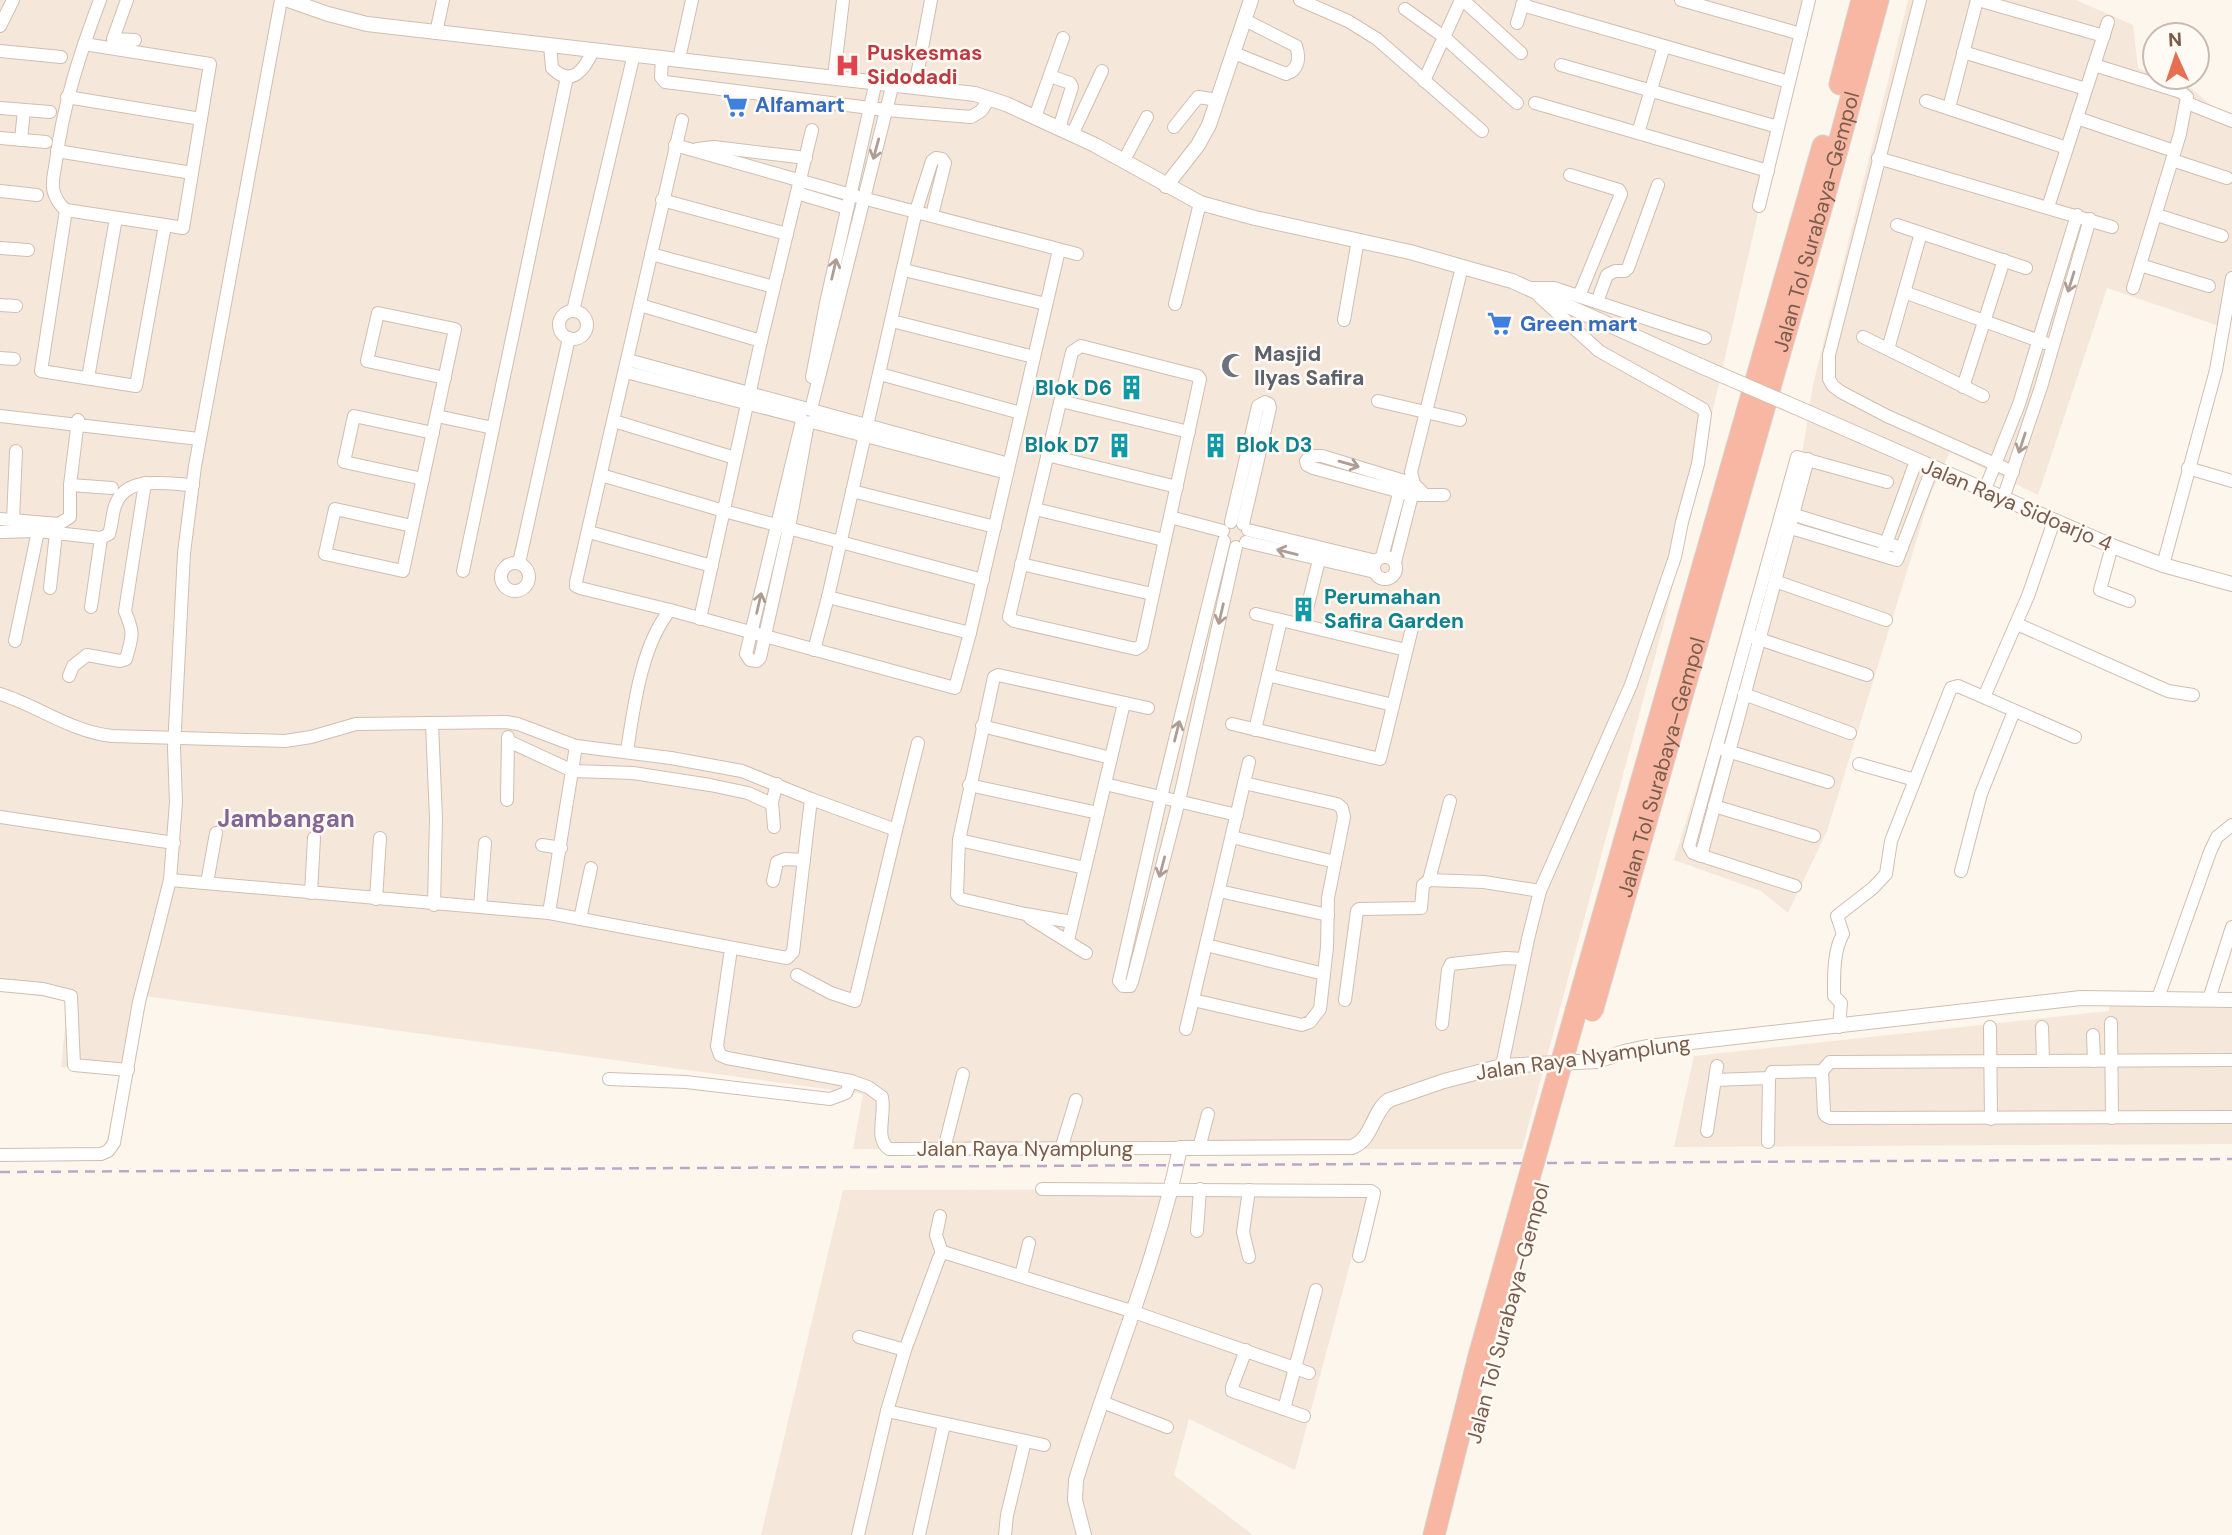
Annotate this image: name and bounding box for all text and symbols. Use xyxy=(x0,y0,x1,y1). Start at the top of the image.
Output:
north arrow xyxy=(2141,21,2211,91)
text: N xyxy=(2168,27,2183,52)
place label: Puskesmas Sidodadi xyxy=(867,39,982,91)
hospital icon: Puskesmas Sidodadi xyxy=(833,51,861,79)
street label: Jalan Tol Surabaya–Gempol xyxy=(1767,88,1866,356)
supermarket icon: Alfamart xyxy=(721,91,749,119)
place label: Alfamart xyxy=(755,91,845,119)
one-way arrow xyxy=(869,137,882,160)
one-way arrow xyxy=(827,258,841,281)
one-way arrow xyxy=(2064,271,2077,293)
supermarket icon: Green mart xyxy=(1486,310,1514,338)
place label: Green mart xyxy=(1520,310,1638,338)
place label: Masjid Ilyas Safira xyxy=(1254,340,1364,392)
mosque icon: Masjid Ilyas Safira xyxy=(1220,352,1248,380)
place label: Blok D6 xyxy=(1035,374,1112,402)
building icon: Blok D6 xyxy=(1118,374,1146,402)
place label: Blok D7 xyxy=(1025,431,1099,459)
building icon: Blok D7 xyxy=(1105,431,1133,459)
building icon: Blok D3 xyxy=(1202,431,1230,459)
place label: Blok D3 xyxy=(1236,431,1312,459)
one-way arrow xyxy=(2015,432,2027,454)
street label: Jalan Raya Sidoarjo 4 xyxy=(1917,452,2117,558)
one-way arrow xyxy=(1337,458,1359,471)
one-way arrow xyxy=(1276,545,1298,558)
place label: Perumahan Safira Garden xyxy=(1324,583,1464,635)
one-way arrow xyxy=(752,592,766,615)
building icon: Perumahan Safira Garden xyxy=(1290,595,1318,623)
one-way arrow xyxy=(1213,602,1227,625)
street label: Jalan Tol Surabaya–Gempol xyxy=(1611,634,1712,901)
one-way arrow xyxy=(1171,720,1184,743)
district label: Jambangan xyxy=(217,803,355,834)
one-way arrow xyxy=(1155,855,1168,878)
street label: Jalan Raya Nyamplung xyxy=(1474,1029,1692,1087)
street label: Jalan Raya Nyamplung xyxy=(917,1135,1133,1163)
street label: Jalan Tol Surabaya–Gempol xyxy=(1460,1179,1556,1447)

